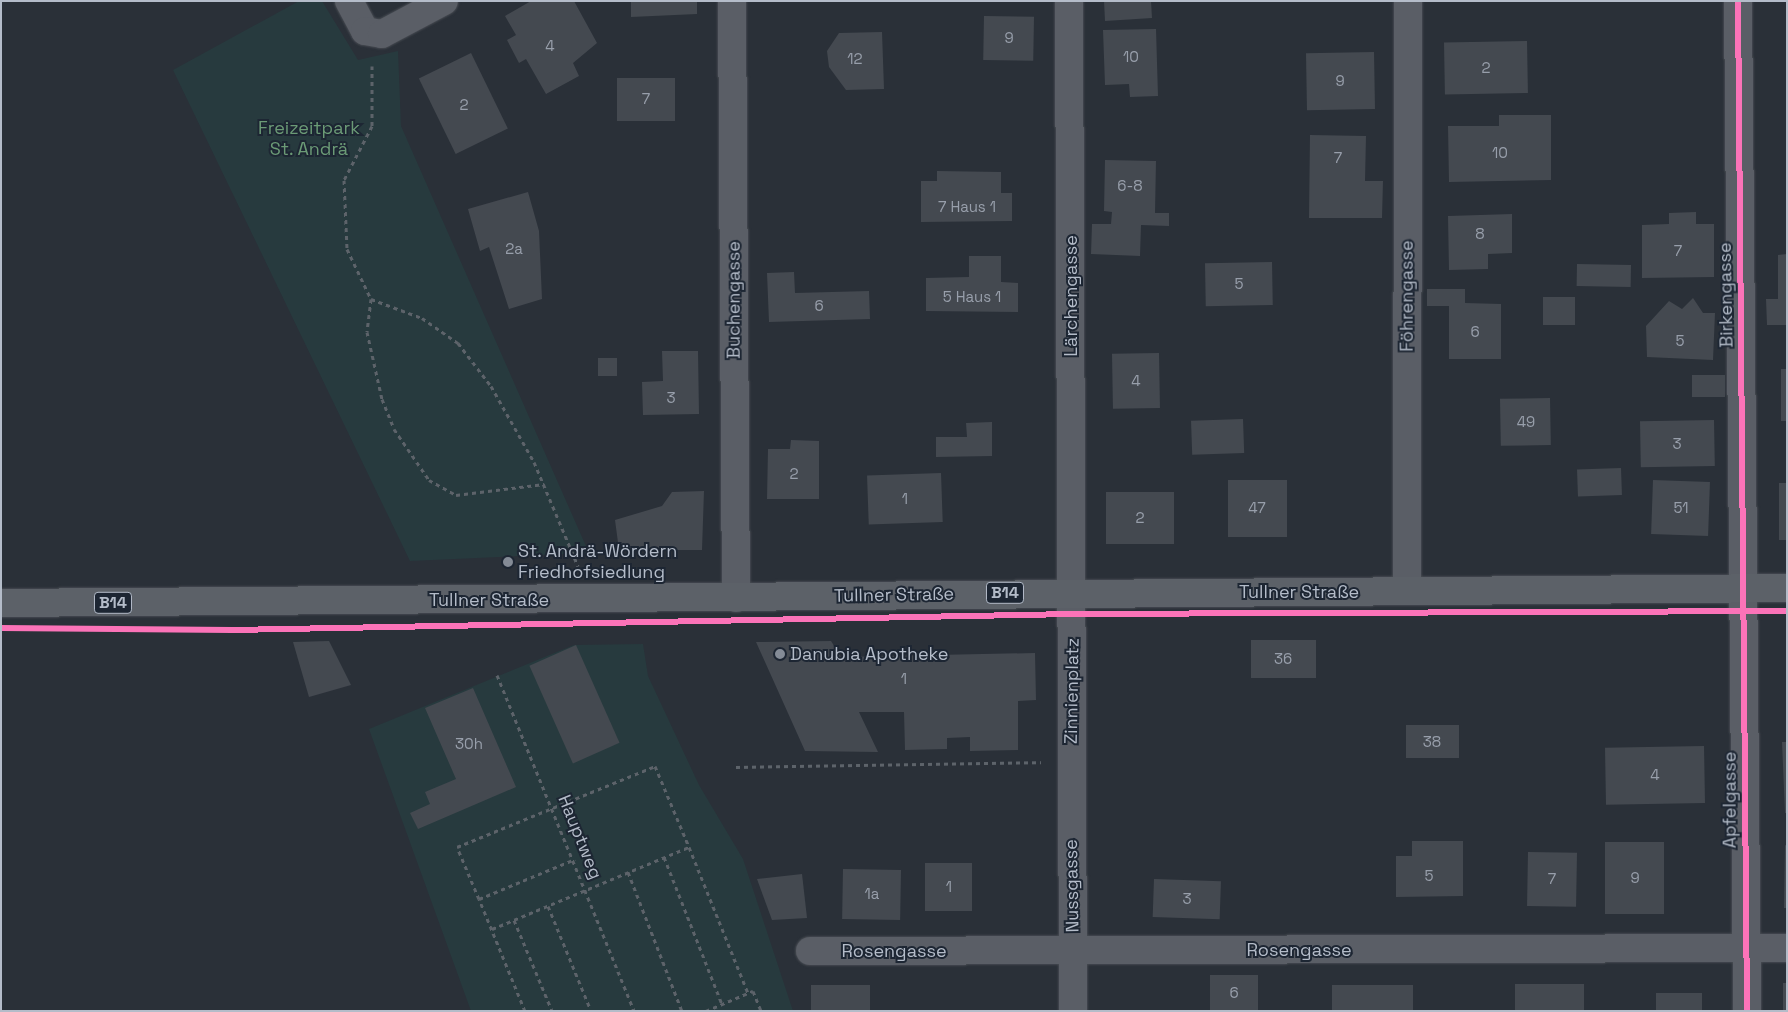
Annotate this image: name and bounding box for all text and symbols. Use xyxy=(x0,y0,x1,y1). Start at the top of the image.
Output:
house number: 9 xyxy=(1004,29,1014,47)
house number: 4 xyxy=(545,37,555,55)
house number: 10 xyxy=(1123,48,1139,66)
house number: 12 xyxy=(847,50,863,68)
house number: 2 xyxy=(1481,59,1491,77)
house number: 9 xyxy=(1335,72,1345,90)
house number: 7 xyxy=(642,90,650,108)
house number: 2 xyxy=(459,96,469,114)
park label: Freizeitpark St. Andrä xyxy=(258,118,360,160)
house number: 10 xyxy=(1492,144,1508,162)
house number: 7 xyxy=(1334,149,1342,167)
house number: 6-8 xyxy=(1117,177,1143,195)
house number: 7 Haus 1 xyxy=(938,198,996,216)
house number: 8 xyxy=(1475,225,1485,243)
street label: Lärchengasse xyxy=(1060,235,1082,357)
house number: 2a xyxy=(505,240,523,258)
street label: Föhrengasse xyxy=(1396,240,1418,352)
street label: Buchengasse xyxy=(723,241,745,359)
house number: 7 xyxy=(1674,242,1682,260)
street label: Birkengasse xyxy=(1714,242,1738,348)
house number: 5 xyxy=(1235,275,1243,293)
house number: 5 Haus 1 xyxy=(943,288,1001,306)
house number: 6 xyxy=(814,297,824,315)
house number: 6 xyxy=(1470,323,1480,341)
house number: 5 xyxy=(1676,332,1684,350)
house number: 4 xyxy=(1131,372,1141,390)
house number: 3 xyxy=(666,389,676,407)
house number: 49 xyxy=(1517,413,1535,431)
house number: 3 xyxy=(1672,435,1682,453)
house number: 2 xyxy=(789,465,799,483)
house number: 1 xyxy=(902,490,908,508)
house number: 47 xyxy=(1248,499,1266,517)
house number: 51 xyxy=(1673,499,1689,517)
house number: 2 xyxy=(1135,509,1145,527)
place label: St. Andrä-Wördern Friedhofsiedlung xyxy=(518,541,678,584)
marker: St. Andrä-Wördern Friedhofsiedlung xyxy=(502,556,514,568)
road number: B14 xyxy=(985,580,1025,606)
street label: Tullner Straße xyxy=(1239,581,1359,603)
street label: Tullner Straße xyxy=(834,583,954,607)
street label: Tullner Straße xyxy=(429,589,549,611)
road number: B14 xyxy=(93,590,133,616)
street label: Zinnienplatz xyxy=(1060,638,1084,744)
place label: Danubia Apotheke xyxy=(790,643,949,665)
marker: Danubia Apotheke xyxy=(774,648,786,660)
house number: 36 xyxy=(1274,650,1292,668)
house number: 1 xyxy=(901,670,907,688)
house number: 38 xyxy=(1423,733,1441,751)
house number: 30h xyxy=(455,735,483,753)
street label: Apfelgasse xyxy=(1719,752,1741,848)
house number: 4 xyxy=(1650,766,1660,784)
street label: Hauptweg xyxy=(553,792,607,882)
street label: Nussgasse xyxy=(1060,839,1084,933)
house number: 5 xyxy=(1425,867,1433,885)
house number: 9 xyxy=(1630,869,1640,887)
house number: 7 xyxy=(1548,870,1556,888)
house number: 1 xyxy=(946,878,952,896)
house number: 1a xyxy=(865,885,879,903)
house number: 3 xyxy=(1182,890,1192,908)
street label: Rosengasse xyxy=(1246,939,1352,961)
street label: Rosengasse xyxy=(841,940,947,962)
house number: 6 xyxy=(1229,984,1239,1002)

